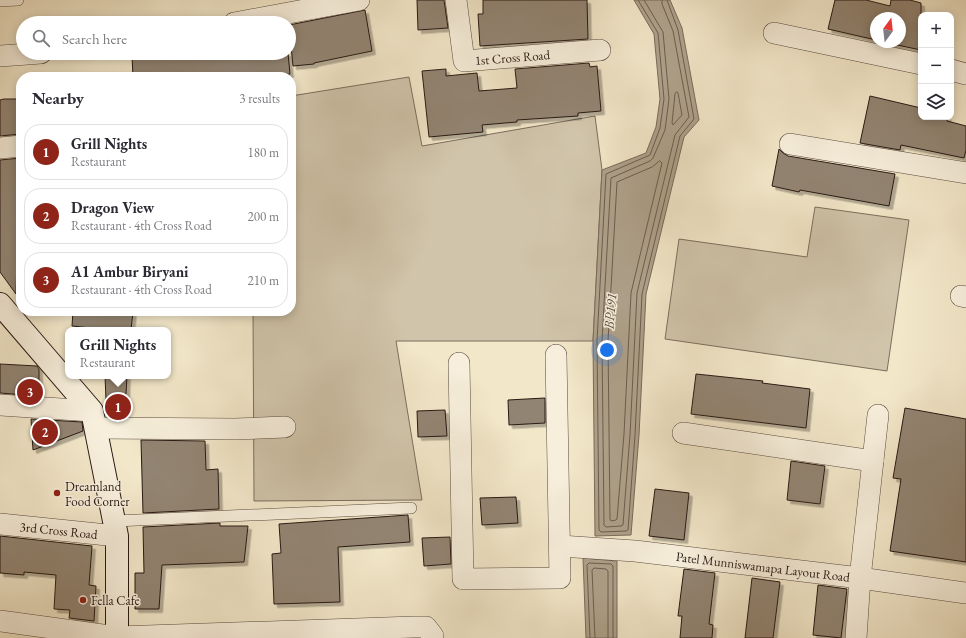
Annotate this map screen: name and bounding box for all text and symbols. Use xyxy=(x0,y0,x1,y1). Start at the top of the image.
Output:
north arrow xyxy=(870,12,906,48)
map controls xyxy=(918,12,954,120)
button: + xyxy=(918,12,954,48)
search box xyxy=(16,16,296,60)
icon: search xyxy=(30,27,52,49)
text: Search here xyxy=(62,29,127,48)
street label: 1st Cross Road xyxy=(474,46,551,69)
button: − xyxy=(918,48,954,84)
button: layers xyxy=(918,84,954,120)
text: Nearby xyxy=(32,87,84,109)
text: 3 results xyxy=(239,90,280,107)
text: Grill Nights xyxy=(71,134,147,153)
text: 1 xyxy=(43,144,49,161)
text: 180 m xyxy=(248,144,279,161)
text: Restaurant xyxy=(71,153,126,170)
text: Dragon View xyxy=(71,198,154,217)
text: 2 xyxy=(43,208,49,225)
text: 200 m xyxy=(248,208,279,225)
text: Restaurant · 4th Cross Road xyxy=(71,217,212,234)
text: A1 Ambur Biryani xyxy=(71,262,189,281)
text: 3 xyxy=(43,272,49,289)
text: 210 m xyxy=(248,272,279,289)
text: Restaurant · 4th Cross Road xyxy=(71,281,212,298)
water label: BP191 xyxy=(599,292,621,331)
popup xyxy=(65,327,171,379)
text: Grill Nights xyxy=(80,335,156,354)
your location xyxy=(597,340,617,360)
text: Restaurant xyxy=(80,354,135,371)
pin: 3 xyxy=(17,377,43,407)
pin: 1 xyxy=(105,392,131,422)
pin: 2 xyxy=(32,417,58,447)
place label: Dreamland Food Corner xyxy=(65,478,130,510)
marker: Dreamland Food Corner xyxy=(52,488,62,498)
street label: 3rd Cross Road xyxy=(19,518,99,542)
street label: Patel Munniswamapa Layout Road xyxy=(675,547,851,585)
place label: Fella Cafe xyxy=(91,592,140,609)
marker: Fella Cafe xyxy=(78,595,88,605)

